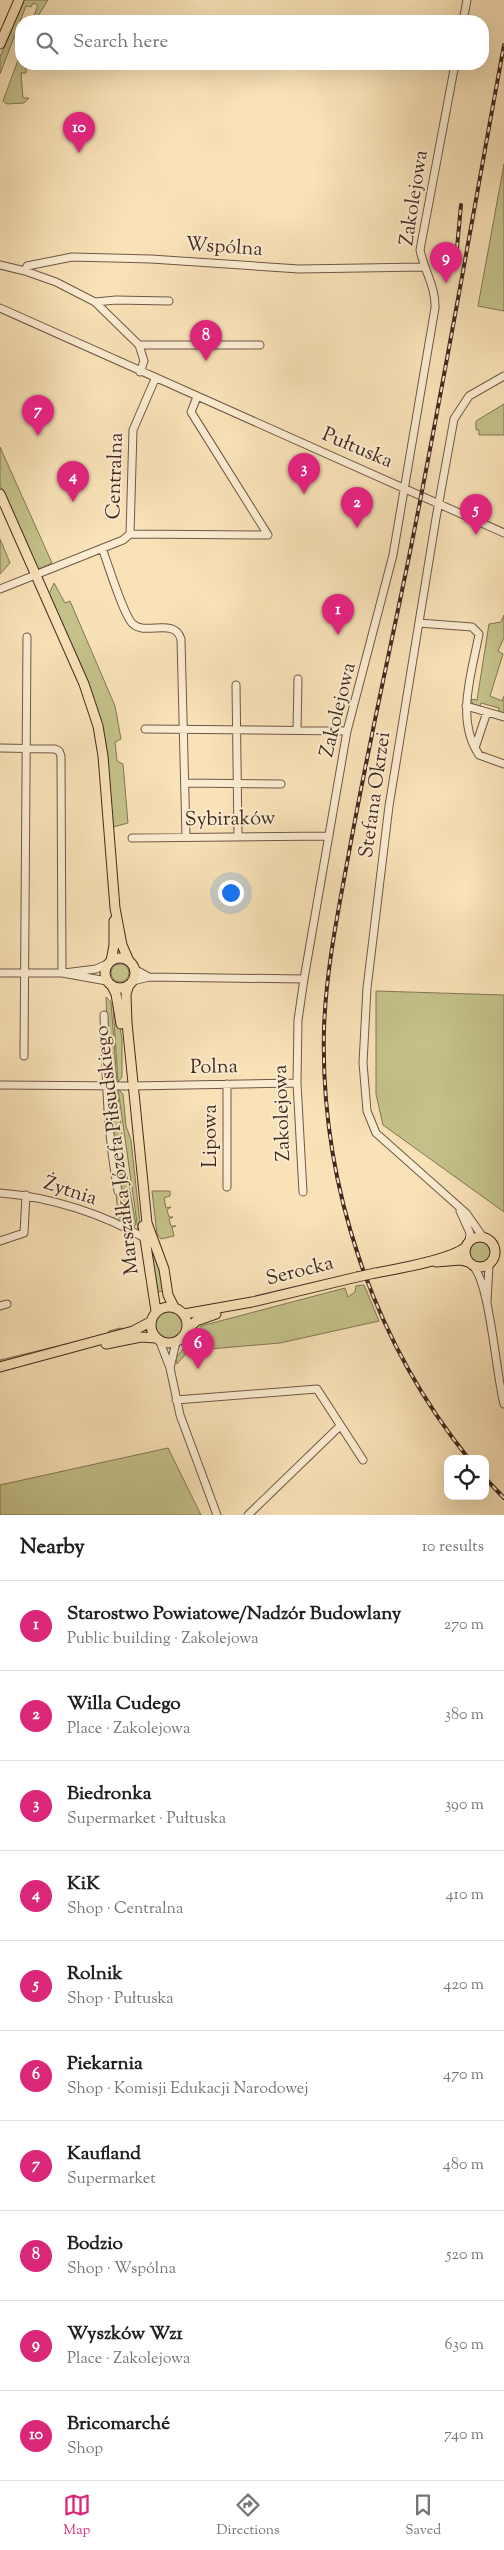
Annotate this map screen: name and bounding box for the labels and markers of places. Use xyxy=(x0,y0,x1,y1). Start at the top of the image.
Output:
pin: 10 xyxy=(63,112,95,153)
pin: 9 xyxy=(430,242,462,283)
pin: 8 xyxy=(190,320,222,361)
pin: 7 xyxy=(22,395,54,436)
pin: 3 xyxy=(288,453,320,494)
pin: 4 xyxy=(57,461,89,502)
pin: 2 xyxy=(341,487,373,528)
pin: 5 xyxy=(460,494,492,535)
pin: 1 xyxy=(322,594,354,635)
pin: 6 xyxy=(182,1328,214,1369)

